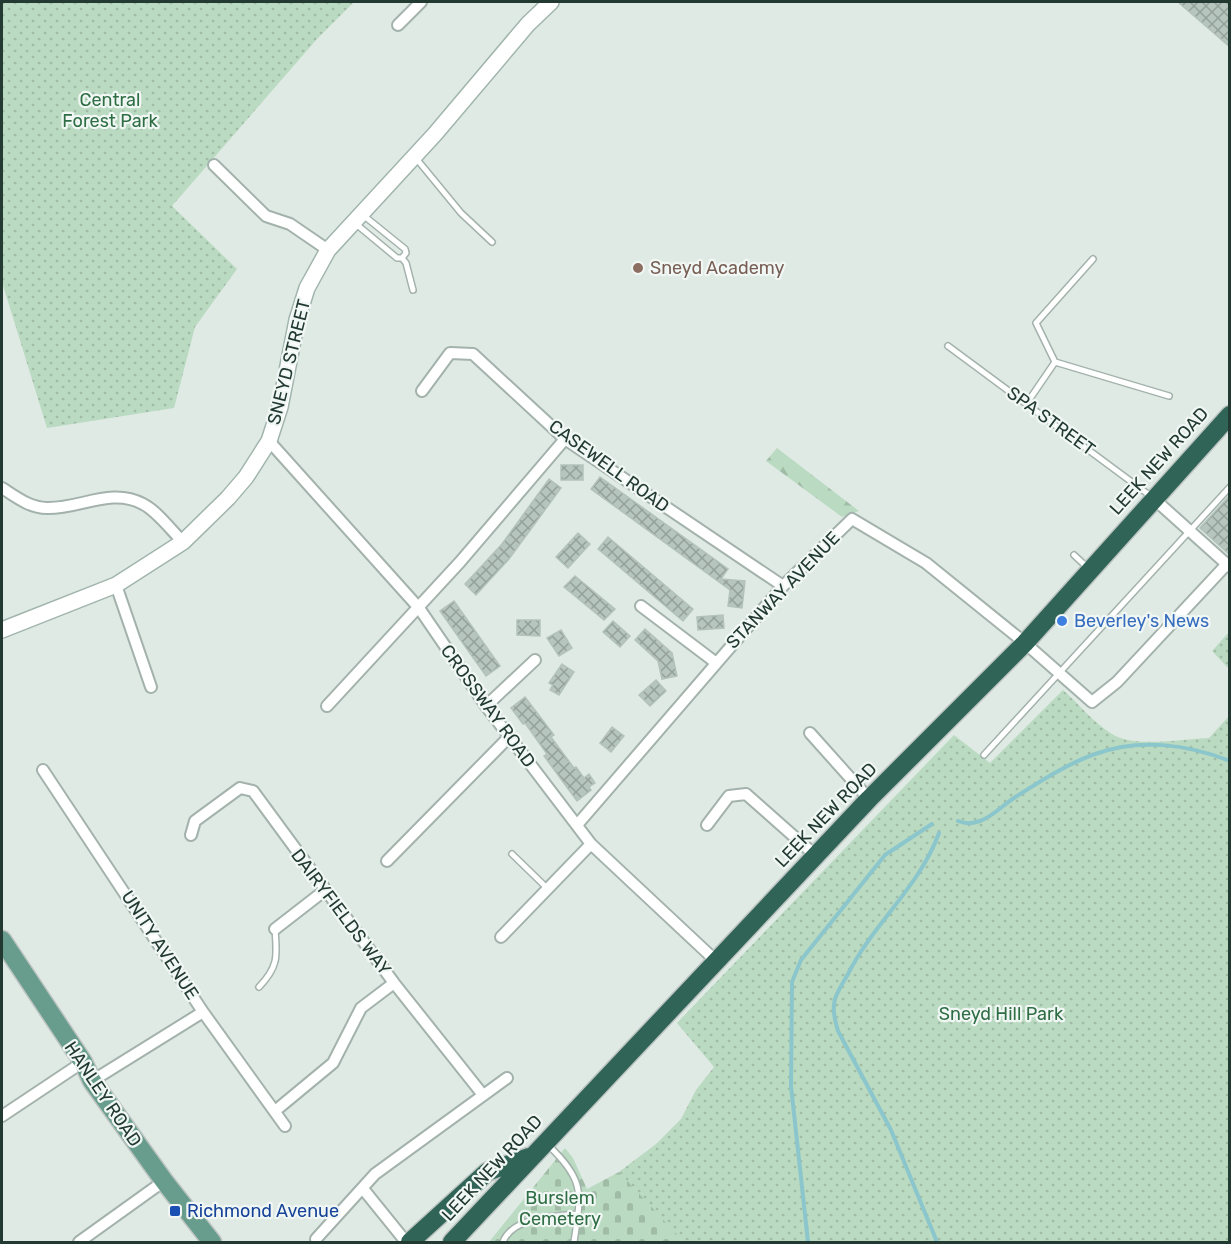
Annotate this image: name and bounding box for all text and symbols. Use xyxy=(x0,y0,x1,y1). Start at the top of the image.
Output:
park label: Central Forest Park xyxy=(62,89,158,132)
place label: Sneyd Academy xyxy=(650,257,784,279)
marker: Sneyd Academy xyxy=(631,261,645,275)
street label: SNEYD STREET xyxy=(263,297,315,427)
street label: SPA STREET xyxy=(1003,382,1099,460)
street label: LEEK NEW ROAD xyxy=(1105,403,1213,519)
street label: CASEWELL ROAD xyxy=(544,415,674,517)
street label: STANWAY AVENUE xyxy=(721,527,845,653)
place label: Beverley's News xyxy=(1074,610,1209,632)
marker: Beverley's News xyxy=(1055,614,1069,628)
street label: CROSSWAY ROAD xyxy=(436,640,540,772)
street label: LEEK NEW ROAD xyxy=(770,758,882,872)
street label: DAIRYFIELDS WAY xyxy=(286,844,396,980)
street label: UNITY AVENUE xyxy=(117,886,203,1004)
park label: Sneyd Hill Park xyxy=(939,1003,1064,1025)
street label: HANLEY ROAD xyxy=(60,1037,146,1151)
street label: LEEK NEW ROAD xyxy=(437,1110,547,1226)
park label: Burslem Cemetery xyxy=(519,1187,601,1230)
place label: Richmond Avenue xyxy=(187,1200,339,1222)
marker: Richmond Avenue xyxy=(168,1204,182,1218)

